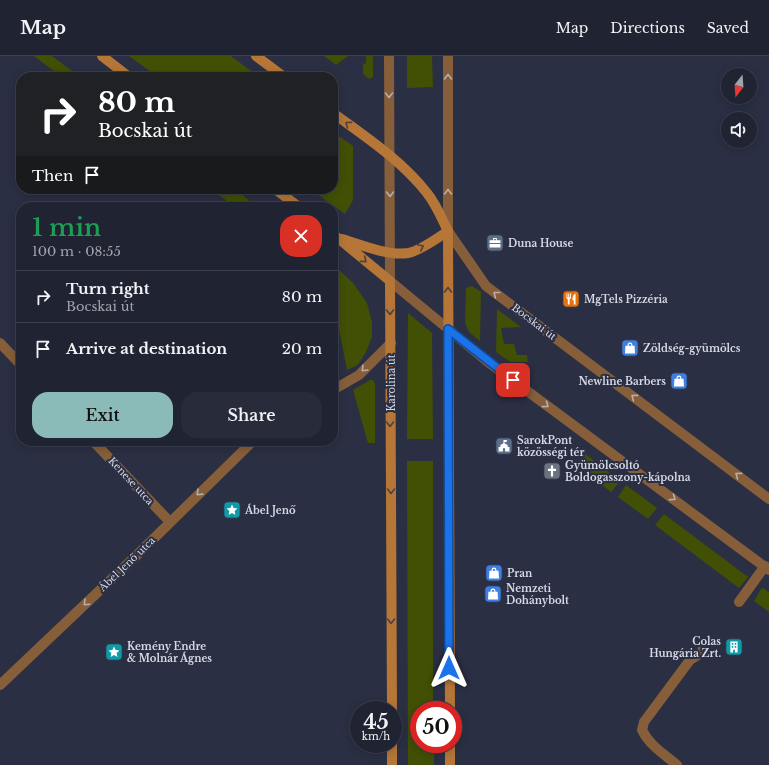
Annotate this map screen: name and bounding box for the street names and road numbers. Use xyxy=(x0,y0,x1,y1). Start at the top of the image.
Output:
street label: Bocskai út xyxy=(509,301,559,343)
street label: Karolina út xyxy=(385,354,398,411)
street label: Kenese utca xyxy=(106,454,157,508)
street label: Ábel Jenő utca xyxy=(95,533,158,595)

